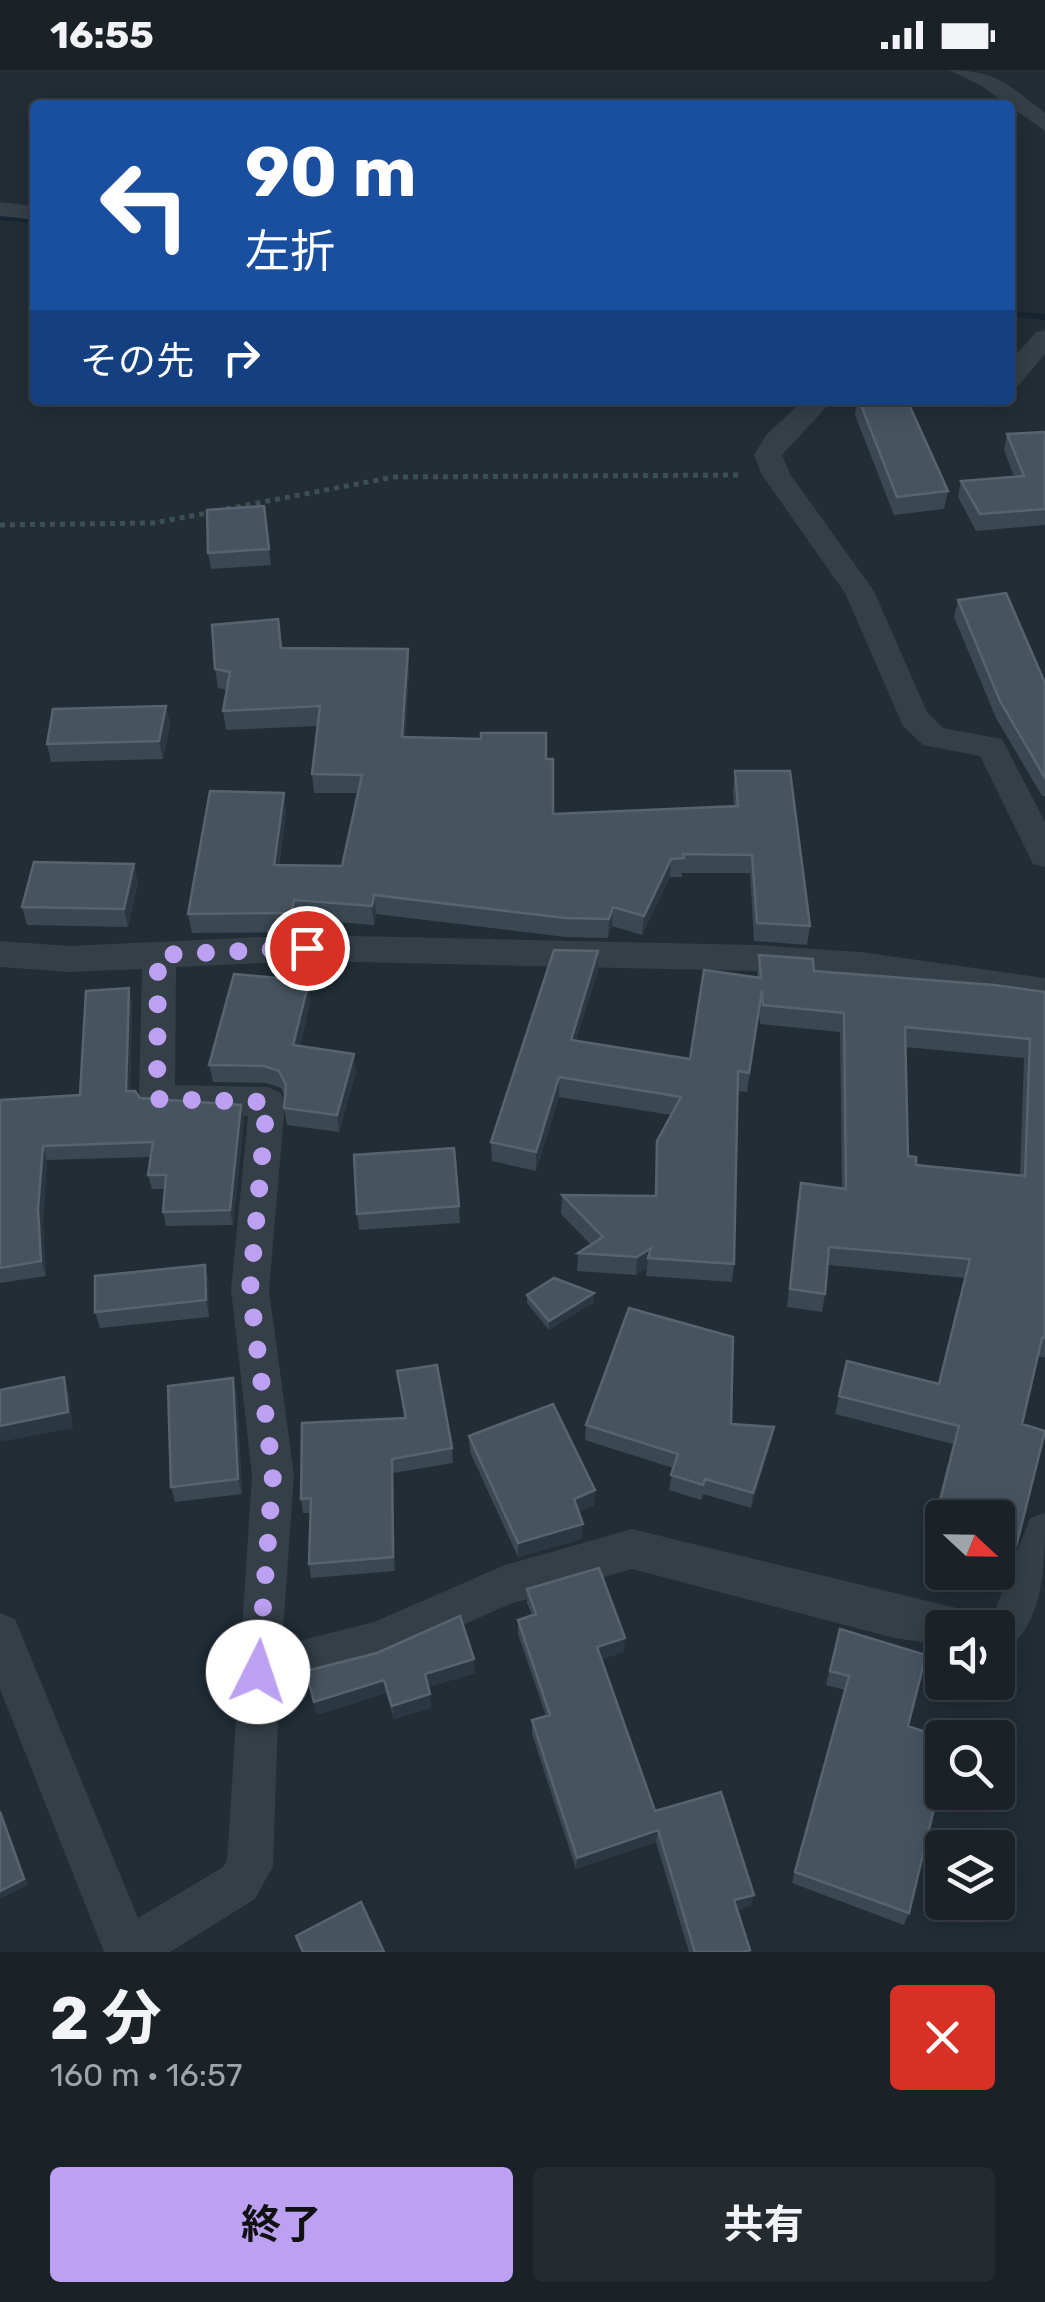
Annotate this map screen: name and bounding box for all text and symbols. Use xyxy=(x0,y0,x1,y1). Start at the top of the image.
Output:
text: 16:55 xyxy=(50,12,154,58)
text: 90 m xyxy=(245,131,417,214)
icon: left xyxy=(80,140,210,270)
text: 左折 xyxy=(245,225,335,278)
icon: right xyxy=(214,330,269,385)
text: その先 xyxy=(80,338,194,384)
pin xyxy=(265,906,350,991)
icon: arrive xyxy=(280,921,335,976)
north arrow xyxy=(925,1500,1015,1590)
map controls xyxy=(925,1500,1015,1920)
button: sound xyxy=(925,1610,1015,1700)
position arrow xyxy=(206,1620,310,1724)
button: search xyxy=(925,1720,1015,1810)
button: layers xyxy=(925,1830,1015,1920)
text: 2 分 xyxy=(50,1983,162,2054)
button: close xyxy=(890,1985,995,2090)
text: 160 m · 16:57 xyxy=(50,2056,242,2094)
button: 終了 xyxy=(50,2167,513,2282)
button: 共有 xyxy=(533,2167,995,2282)

